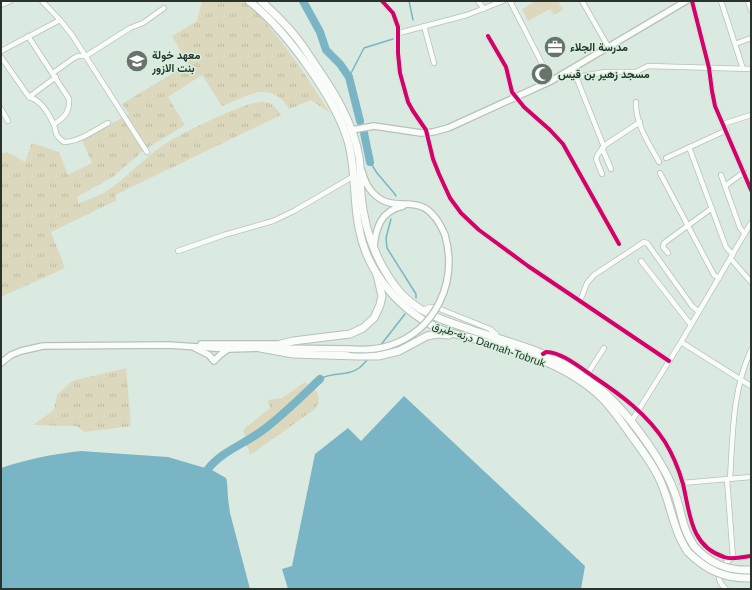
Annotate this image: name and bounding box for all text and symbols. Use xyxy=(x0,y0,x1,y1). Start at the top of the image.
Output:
office icon: مدرسة الجلاء xyxy=(542,34,568,60)
place label: مدرسة الجلاء xyxy=(570,41,628,54)
school or university icon: معهد خولة بنت الازور xyxy=(124,48,150,74)
place label: معهد خولة بنت الازور xyxy=(151,49,200,75)
mosque icon: مسجد زهير بن قيس xyxy=(529,61,555,87)
place label: مسجد زهير بن قيس xyxy=(558,68,650,81)
street label: درنه-طبرق Darnah-Tobruk xyxy=(430,319,548,370)

